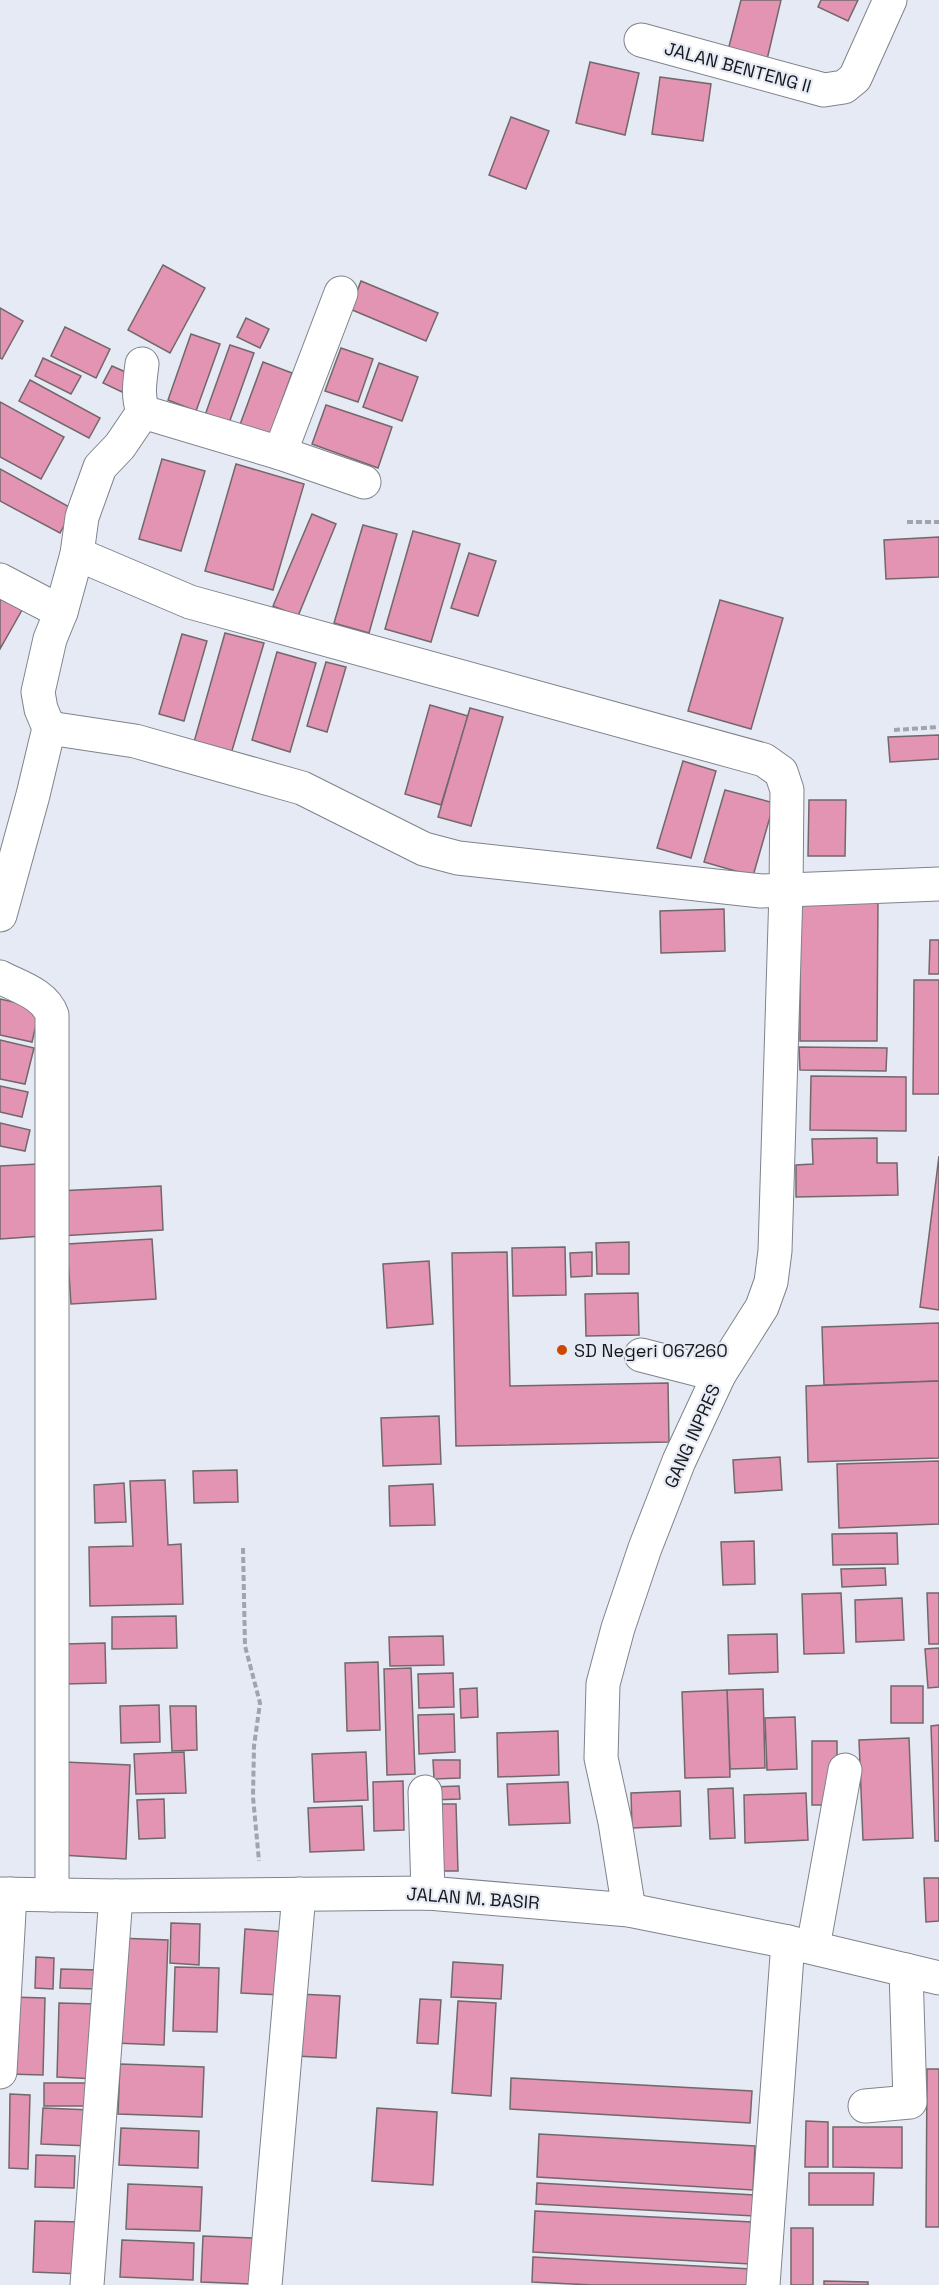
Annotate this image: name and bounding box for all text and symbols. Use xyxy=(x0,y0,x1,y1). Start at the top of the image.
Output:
street label: JALAN BENTENG II xyxy=(662,36,814,98)
place label: SD Negeri 067260 xyxy=(574,1339,728,1362)
marker: SD Negeri 067260 xyxy=(555,1343,569,1357)
street label: GANG INPRES xyxy=(659,1380,725,1492)
street label: JALAN M. BASIR xyxy=(406,1882,540,1914)

